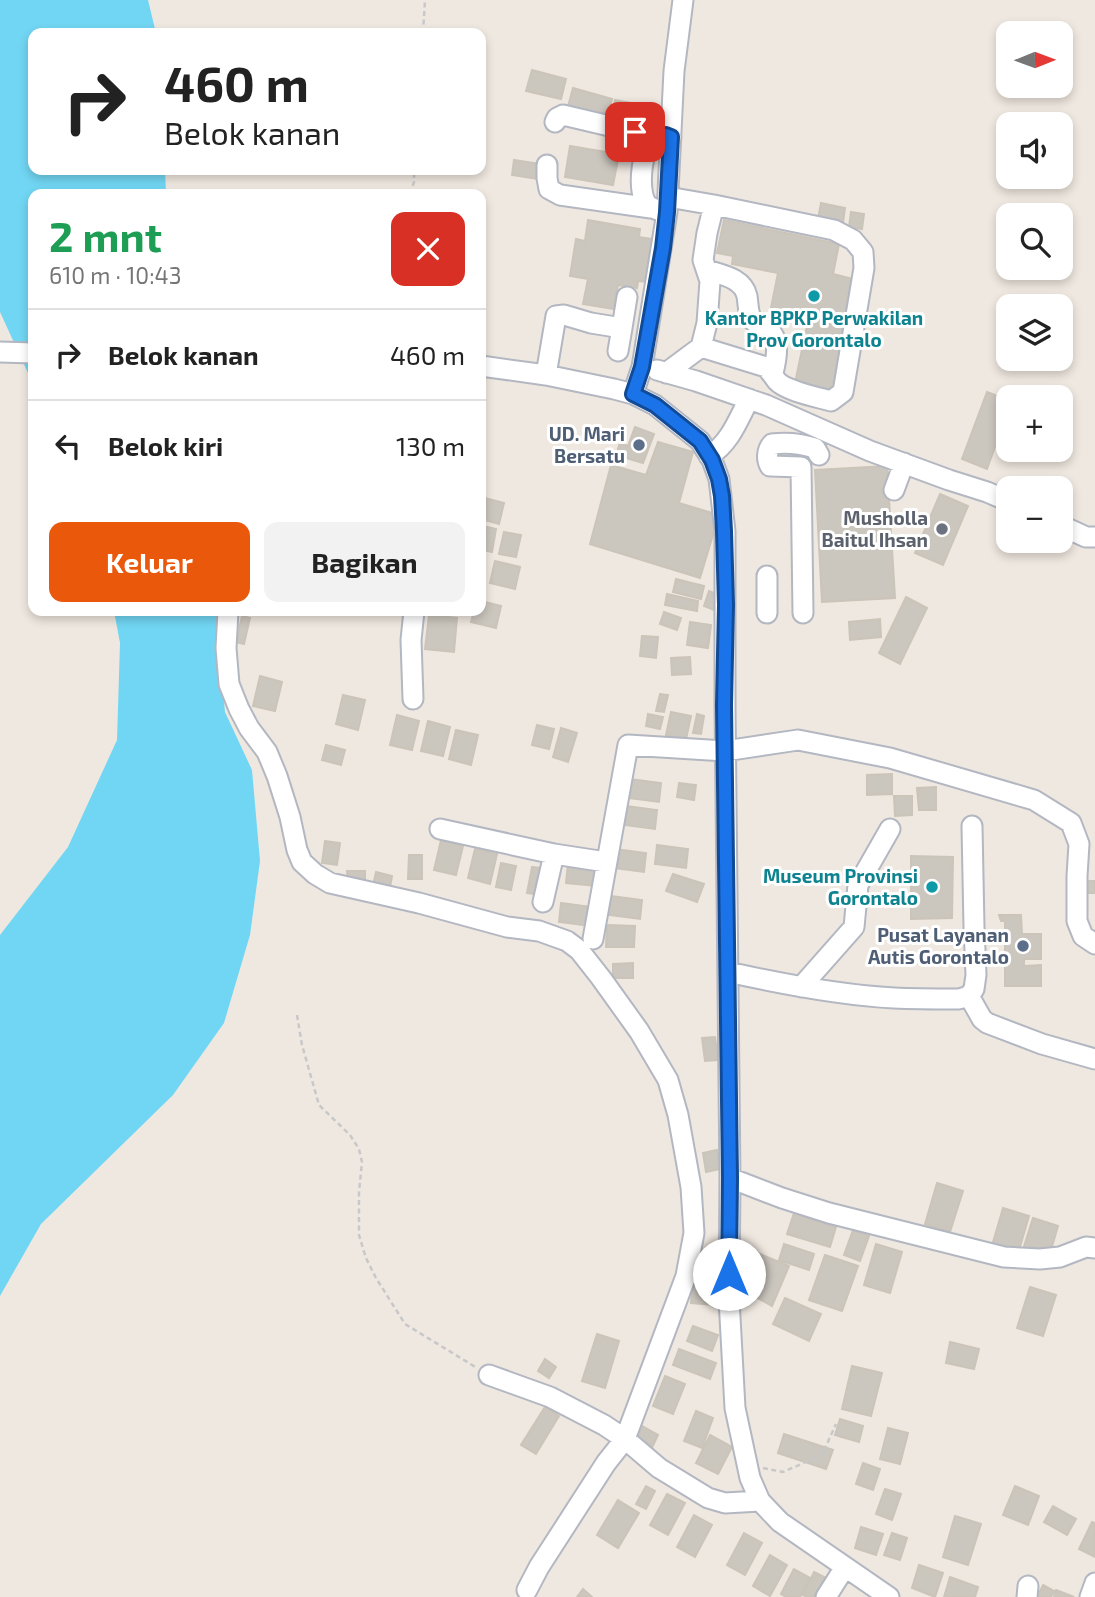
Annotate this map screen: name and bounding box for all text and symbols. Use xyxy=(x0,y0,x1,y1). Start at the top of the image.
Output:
north arrow xyxy=(996,21,1073,98)
map controls xyxy=(996,21,1073,553)
text: 460 m xyxy=(164,53,309,112)
icon: right xyxy=(49,56,140,147)
pin xyxy=(605,102,665,162)
button: sound xyxy=(996,112,1073,189)
text: Belok kanan xyxy=(164,113,340,151)
icon: arrive xyxy=(616,113,654,151)
button: search xyxy=(996,203,1073,280)
text: 2 mnt xyxy=(49,210,162,260)
button: close xyxy=(391,212,465,286)
text: 610 m · 10:43 xyxy=(49,261,182,289)
marker: Kantor BPKP Perwakilan Prov Gorontalo xyxy=(806,288,822,304)
button: layers xyxy=(996,294,1073,371)
place label: Kantor BPKP Perwakilan Prov Gorontalo xyxy=(705,306,923,351)
icon: right xyxy=(49,336,87,374)
text: Belok kanan xyxy=(108,339,259,370)
text: 460 m xyxy=(390,339,465,370)
button: + xyxy=(996,385,1073,462)
place label: UD. Mari Bersatu xyxy=(549,422,625,467)
icon: left xyxy=(49,427,87,465)
text: Belok kiri xyxy=(108,430,223,461)
text: 130 m xyxy=(396,430,465,461)
marker: UD. Mari Bersatu xyxy=(631,437,647,453)
button: − xyxy=(996,476,1073,553)
place label: Musholla Baitul Ihsan xyxy=(821,506,928,551)
marker: Musholla Baitul Ihsan xyxy=(934,521,950,537)
button: Keluar xyxy=(49,522,250,602)
button: Bagikan xyxy=(264,522,465,602)
place label: Museum Provinsi Gorontalo xyxy=(763,864,918,909)
marker: Museum Provinsi Gorontalo xyxy=(924,879,940,895)
place label: Pusat Layanan Autis Gorontalo xyxy=(868,923,1009,968)
marker: Pusat Layanan Autis Gorontalo xyxy=(1015,938,1031,954)
position arrow xyxy=(692,1237,766,1311)

